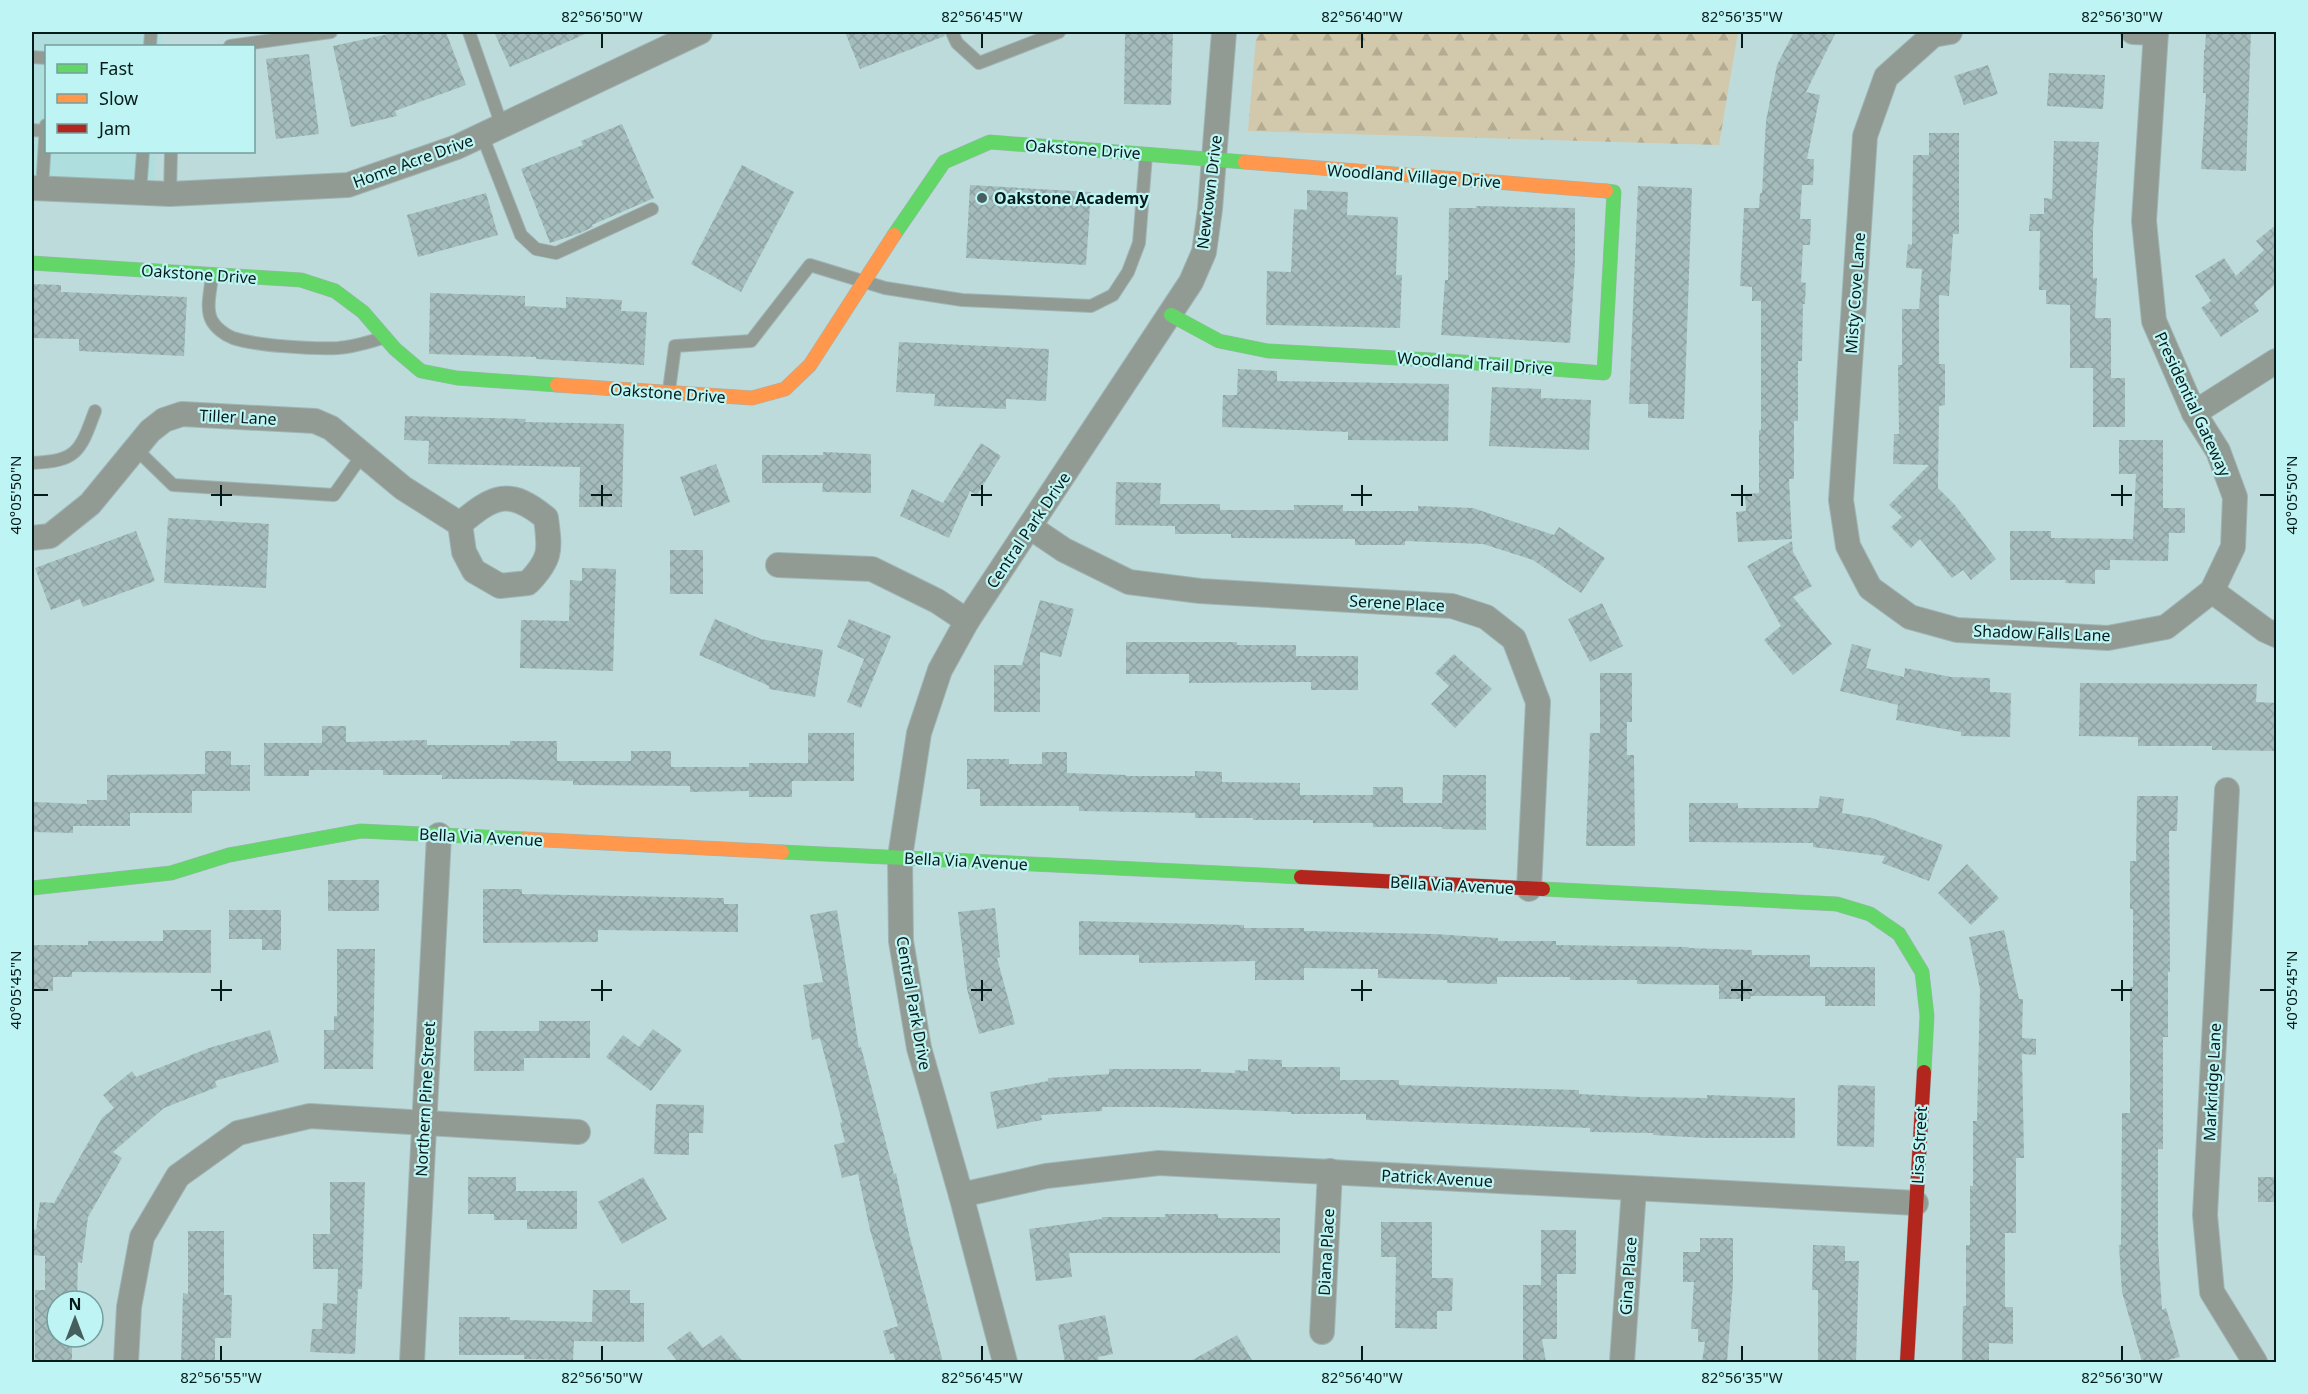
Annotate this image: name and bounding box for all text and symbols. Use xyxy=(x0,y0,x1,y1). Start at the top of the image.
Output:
text: 82°56'50"W xyxy=(561,6,643,26)
text: 82°56'45"W xyxy=(941,6,1023,26)
text: 82°56'40"W xyxy=(1321,6,1403,26)
text: 82°56'35"W xyxy=(1701,6,1783,26)
text: 82°56'30"W xyxy=(2081,6,2163,26)
legend xyxy=(45,45,255,153)
text: Fast xyxy=(99,56,134,80)
text: Slow xyxy=(99,86,138,110)
text: Jam xyxy=(97,116,131,140)
street label: Home Acre Drive xyxy=(350,129,476,193)
street label: Oakstone Drive xyxy=(1024,134,1142,164)
street label: Newtown Drive xyxy=(1191,134,1227,250)
street label: Woodland Village Drive xyxy=(1326,159,1502,193)
place label: Oakstone Academy xyxy=(994,187,1149,209)
marker: Oakstone Academy xyxy=(975,191,989,205)
street label: Misty Cove Lane xyxy=(1840,232,1870,354)
street label: Oakstone Drive xyxy=(140,259,258,289)
street label: Presidential Gateway xyxy=(2150,328,2237,481)
street label: Woodland Trail Drive xyxy=(1396,347,1554,379)
street label: Oakstone Drive xyxy=(609,378,727,408)
street label: Tiller Lane xyxy=(199,404,277,430)
text: 40°05'50"N xyxy=(5,456,25,534)
text: 40°05'50"N xyxy=(2281,456,2301,534)
street label: Central Park Drive xyxy=(981,468,1075,592)
street label: Serene Place xyxy=(1349,590,1445,616)
street label: Shadow Falls Lane xyxy=(1973,620,2111,646)
street label: Bella Via Avenue xyxy=(419,823,543,851)
street label: Bella Via Avenue xyxy=(904,847,1028,875)
street label: Bella Via Avenue xyxy=(1390,871,1514,899)
street label: Central Park Drive xyxy=(891,934,937,1072)
text: 40°05'45"N xyxy=(5,951,25,1029)
text: 40°05'45"N xyxy=(2281,951,2301,1029)
street label: Northern Pine Street xyxy=(410,1021,440,1177)
street label: Markridge Lane xyxy=(2198,1022,2226,1142)
street label: Lisa Street xyxy=(1906,1105,1932,1185)
street label: Patrick Avenue xyxy=(1381,1164,1493,1192)
street label: Diana Place xyxy=(1313,1208,1339,1296)
street label: Gina Place xyxy=(1614,1236,1642,1316)
north arrow xyxy=(45,1289,105,1349)
text: N xyxy=(68,1293,82,1315)
text: 82°56'55"W xyxy=(180,1367,262,1387)
text: 82°56'50"W xyxy=(561,1367,643,1387)
text: 82°56'45"W xyxy=(941,1367,1023,1387)
text: 82°56'40"W xyxy=(1321,1367,1403,1387)
text: 82°56'35"W xyxy=(1701,1367,1783,1387)
text: 82°56'30"W xyxy=(2081,1367,2163,1387)

